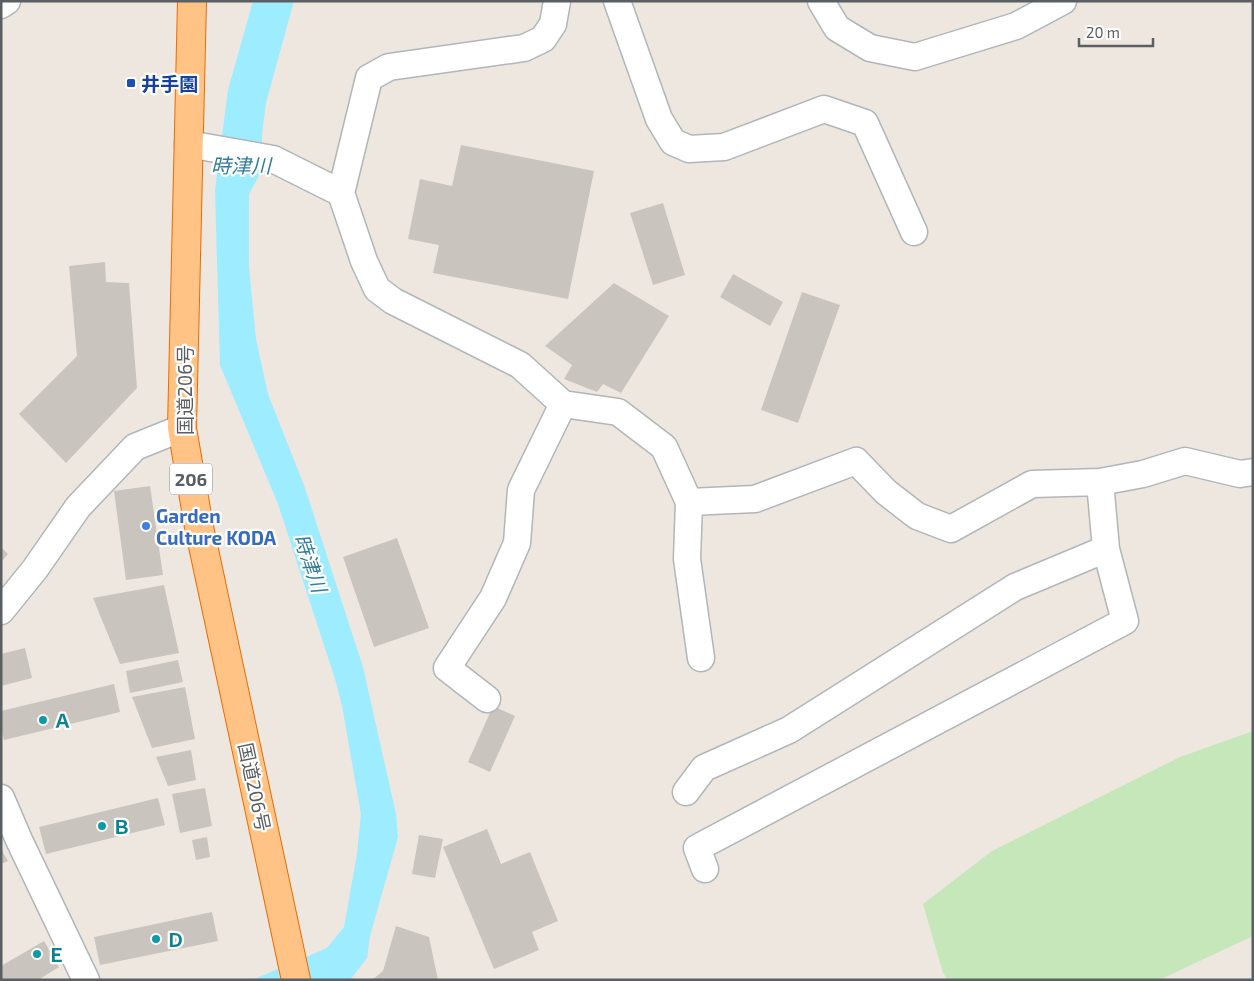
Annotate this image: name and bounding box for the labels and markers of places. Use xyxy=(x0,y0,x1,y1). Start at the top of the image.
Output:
place label: 井手園 xyxy=(141,72,198,95)
marker: 井手園 xyxy=(125,77,137,89)
place label: Garden Culture KODA xyxy=(156,504,277,549)
marker: Garden Culture KODA xyxy=(140,520,152,532)
place label: Ａ xyxy=(53,709,72,732)
marker: Ａ xyxy=(37,714,49,726)
place label: Ｂ xyxy=(112,815,131,838)
marker: Ｂ xyxy=(96,820,108,832)
place label: Ｄ xyxy=(166,928,185,951)
marker: Ｄ xyxy=(150,933,162,945)
place label: Ｅ xyxy=(47,943,66,966)
marker: Ｅ xyxy=(31,948,43,960)

